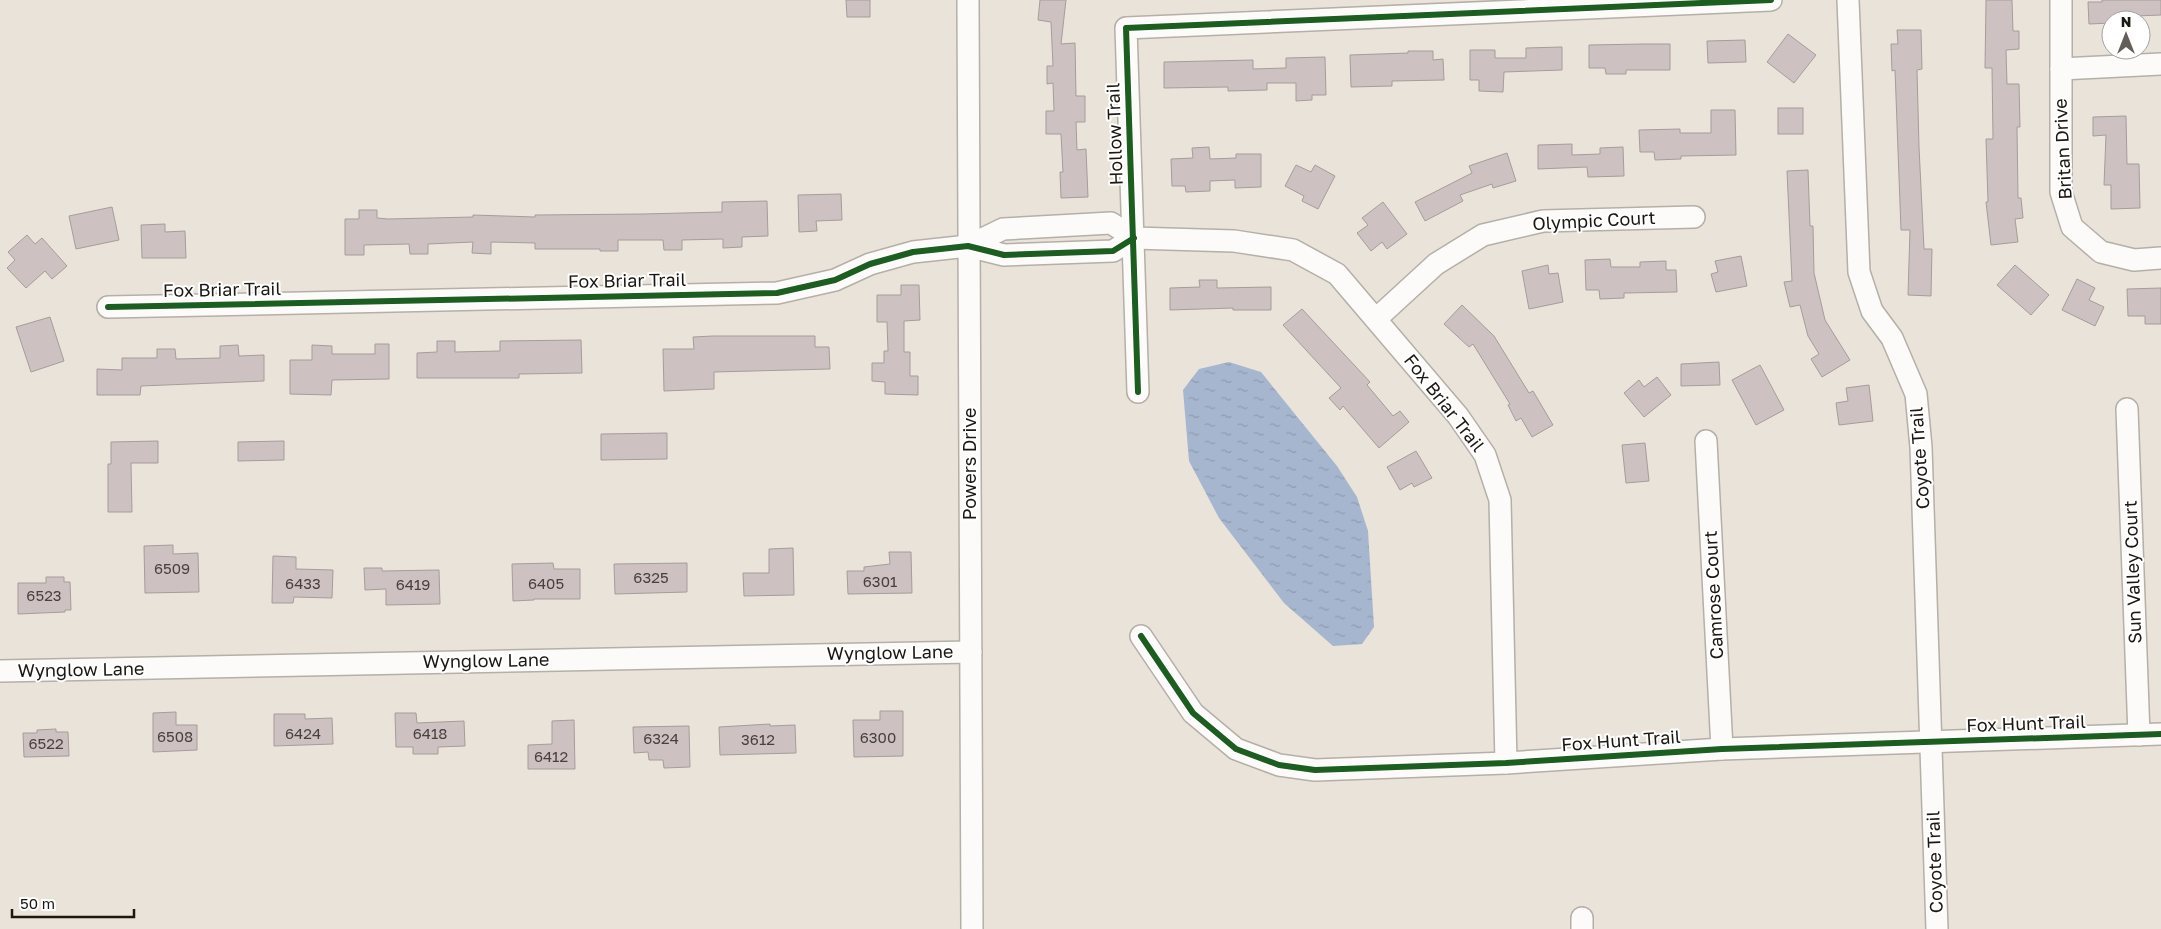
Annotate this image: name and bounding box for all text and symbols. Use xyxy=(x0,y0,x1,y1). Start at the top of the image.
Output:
north arrow xyxy=(2101,10,2151,60)
text: N xyxy=(2121,13,2131,30)
street label: Hollow Trail xyxy=(1101,82,1127,186)
street label: Britan Drive xyxy=(2048,98,2076,200)
street label: Olympic Court xyxy=(1532,206,1656,234)
street label: Fox Briar Trail xyxy=(568,268,686,292)
street label: Fox Briar Trail xyxy=(163,277,281,301)
street label: Fox Briar Trail xyxy=(1400,349,1490,456)
street label: Coyote Trail xyxy=(1904,406,1934,510)
street label: Powers Drive xyxy=(958,408,980,520)
street label: Sun Valley Court xyxy=(2119,500,2146,644)
street label: Camrose Court xyxy=(1699,530,1727,660)
house number: 6509 xyxy=(154,559,190,577)
house number: 6325 xyxy=(633,568,669,586)
house number: 6301 xyxy=(863,572,897,590)
house number: 6433 xyxy=(285,574,321,592)
house number: 6405 xyxy=(528,574,564,592)
house number: 6419 xyxy=(396,575,430,593)
house number: 6523 xyxy=(26,586,62,604)
street label: Wynglow Lane xyxy=(826,640,954,664)
street label: Wynglow Lane xyxy=(422,648,550,672)
street label: Wynglow Lane xyxy=(17,657,145,681)
street label: Fox Hunt Trail xyxy=(1966,710,2086,736)
house number: 6424 xyxy=(285,724,321,742)
house number: 6418 xyxy=(413,724,447,742)
street label: Fox Hunt Trail xyxy=(1560,725,1682,755)
house number: 6508 xyxy=(157,727,193,745)
house number: 6300 xyxy=(860,728,896,746)
house number: 6324 xyxy=(643,729,679,747)
house number: 3612 xyxy=(741,730,775,748)
house number: 6522 xyxy=(28,734,64,752)
house number: 6412 xyxy=(534,747,568,765)
street label: Coyote Trail xyxy=(1921,810,1947,914)
scale bar xyxy=(12,886,135,918)
text: 50 m xyxy=(20,894,55,912)

